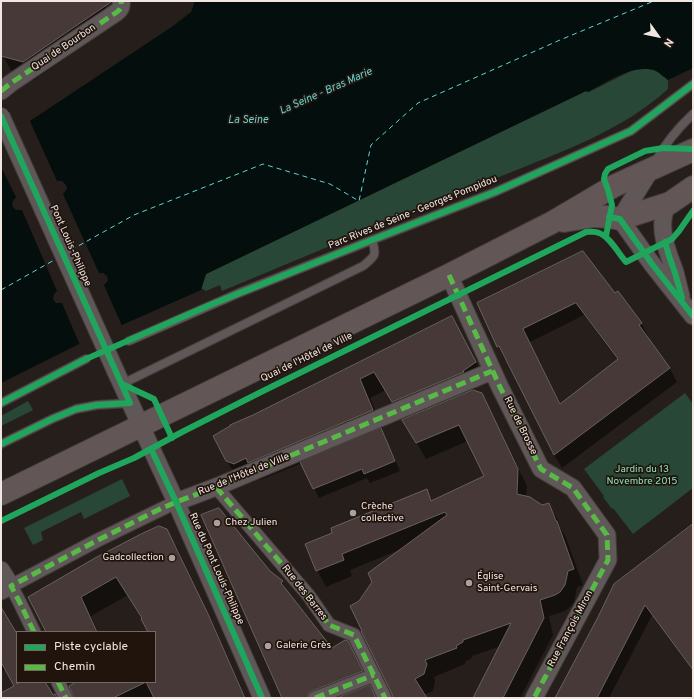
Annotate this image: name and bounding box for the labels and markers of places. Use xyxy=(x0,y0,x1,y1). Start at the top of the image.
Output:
place label: Crèche collective xyxy=(361,501,404,524)
marker: Crèche collective xyxy=(348,508,358,518)
place label: Chez Julien xyxy=(225,517,277,529)
marker: Chez Julien xyxy=(212,518,222,528)
place label: Gadcollection xyxy=(102,552,164,564)
marker: Gadcollection xyxy=(167,553,177,563)
place label: Église Saint-Gervais xyxy=(477,571,537,594)
marker: Église Saint-Gervais xyxy=(464,578,474,588)
place label: Galerie Grès xyxy=(276,640,331,652)
marker: Galerie Grès xyxy=(263,641,273,651)

